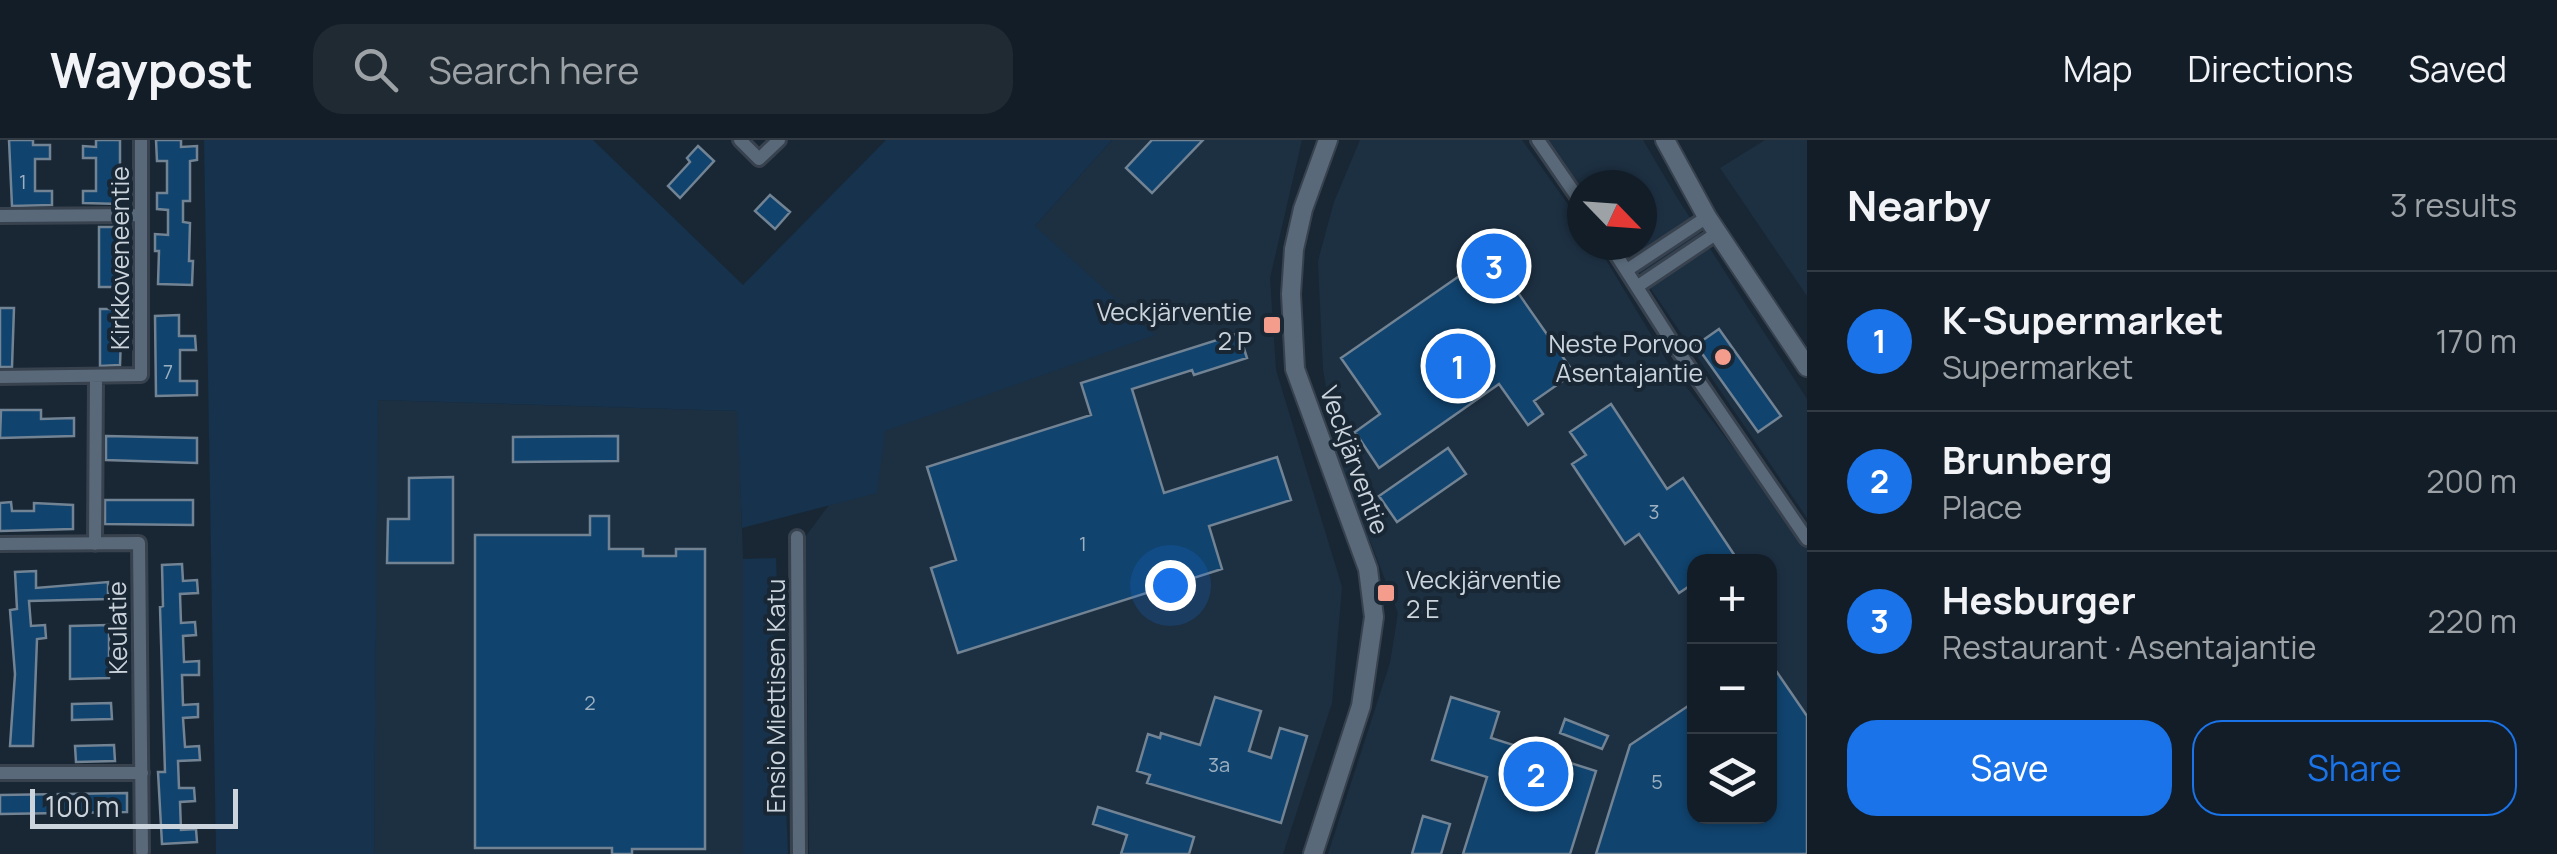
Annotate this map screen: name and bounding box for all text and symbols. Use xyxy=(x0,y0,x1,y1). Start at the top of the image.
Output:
search box xyxy=(313,24,1013,114)
text: Waypost xyxy=(50,37,253,102)
icon: search xyxy=(348,42,403,97)
text: Search here xyxy=(428,43,639,95)
text: Map xyxy=(2063,45,2133,93)
text: Directions xyxy=(2188,45,2353,93)
text: Saved xyxy=(2408,45,2507,93)
street label: Kirkkoveneentie xyxy=(102,166,137,350)
house number: 1 xyxy=(19,168,27,195)
north arrow xyxy=(1567,170,1657,260)
text: Nearby xyxy=(1847,176,1991,234)
text: 3 results xyxy=(2390,183,2517,227)
pin: 3 xyxy=(1462,228,1526,304)
text: K-Supermarket xyxy=(1942,293,2223,345)
place label: Veckjärventie 2 P xyxy=(1097,294,1252,358)
marker: Veckjärventie 2 P xyxy=(1261,314,1283,336)
text: 1 xyxy=(1872,319,1887,363)
text: 170 m xyxy=(2435,319,2517,363)
place label: Neste Porvoo Asentajantie xyxy=(1548,326,1703,390)
pin: 1 xyxy=(1426,328,1490,404)
text: Supermarket xyxy=(1942,345,2133,389)
marker: Neste Porvoo Asentajantie xyxy=(1712,346,1734,368)
house number: 7 xyxy=(163,358,173,385)
street label: Veckjärventie xyxy=(1312,381,1398,539)
text: Brunberg xyxy=(1942,433,2113,485)
text: 2 xyxy=(1870,459,1889,503)
text: 200 m xyxy=(2426,459,2517,503)
text: Place xyxy=(1942,485,2023,529)
house number: 3 xyxy=(1648,498,1660,525)
house number: 1 xyxy=(1079,530,1087,557)
map controls xyxy=(1687,554,1777,824)
button: + xyxy=(1687,554,1777,644)
your location xyxy=(1145,560,1196,611)
place label: Veckjärventie 2 E xyxy=(1406,562,1561,626)
text: Hesburger xyxy=(1942,573,2136,625)
street label: Ensio Miettisen Katu xyxy=(758,579,793,813)
street label: Keulatie xyxy=(99,581,135,675)
marker: Veckjärventie 2 E xyxy=(1375,582,1397,604)
text: 3 xyxy=(1870,599,1889,643)
text: 220 m xyxy=(2427,599,2517,643)
text: Restaurant · Asentajantie xyxy=(1942,625,2317,669)
button: − xyxy=(1687,644,1777,734)
house number: 2 xyxy=(584,689,596,716)
button: Save xyxy=(1847,720,2172,816)
button: Share xyxy=(2192,720,2517,816)
button: layers xyxy=(1687,734,1777,824)
pin: 2 xyxy=(1504,736,1568,812)
house number: 3a xyxy=(1208,751,1230,778)
house number: 5 xyxy=(1651,768,1663,795)
scale bar xyxy=(30,784,238,828)
text: 100 m xyxy=(45,787,119,825)

